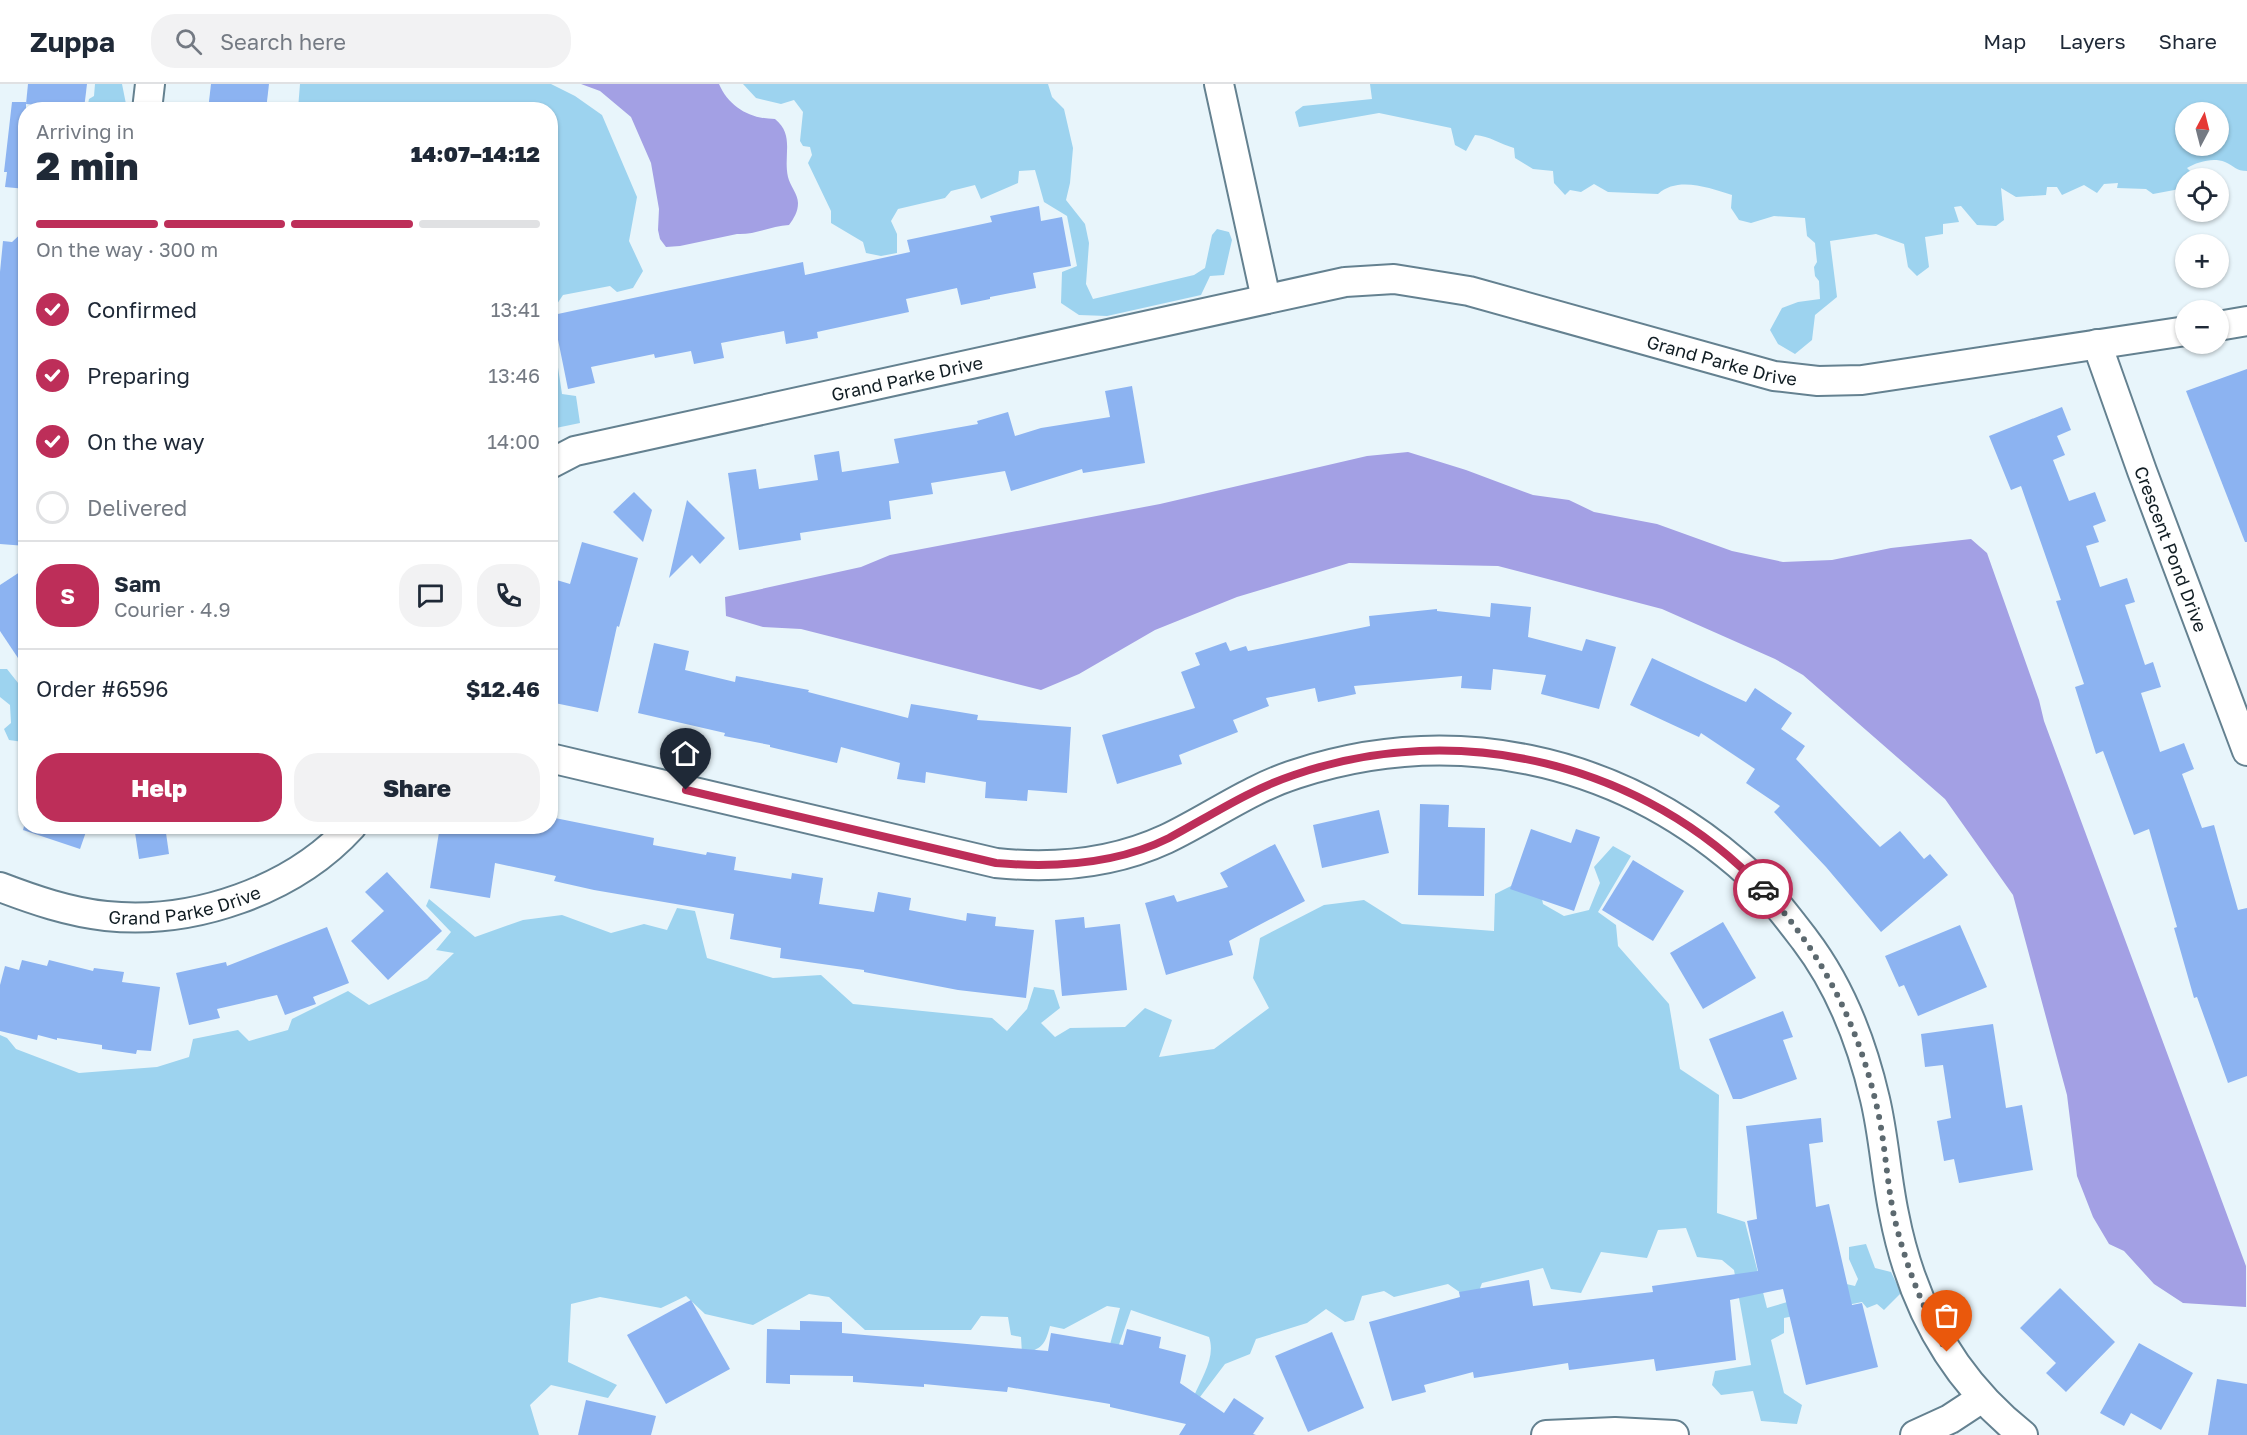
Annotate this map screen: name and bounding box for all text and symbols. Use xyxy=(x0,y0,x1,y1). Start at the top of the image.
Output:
search box xyxy=(151,14,571,68)
text: Zuppa xyxy=(30,25,115,58)
icon: search xyxy=(172,25,205,58)
text: Search here xyxy=(220,28,346,55)
text: Map xyxy=(1983,28,2026,54)
text: Layers xyxy=(2059,28,2126,54)
text: Share xyxy=(2159,28,2217,54)
north arrow xyxy=(2175,102,2229,156)
map controls xyxy=(2175,102,2229,354)
text: Arriving in xyxy=(36,119,134,143)
text: 14:07–14:12 xyxy=(411,140,540,167)
text: 2 min xyxy=(36,142,139,189)
button: locate xyxy=(2175,168,2229,222)
button: + xyxy=(2175,234,2229,288)
text: On the way · 300 m xyxy=(36,237,218,261)
icon: check xyxy=(36,293,69,326)
text: Confirmed xyxy=(87,296,197,323)
text: 13:41 xyxy=(491,297,540,321)
button: − xyxy=(2175,300,2229,354)
street label: Grand Parke Drive xyxy=(1644,330,1798,390)
street label: Grand Parke Drive xyxy=(829,351,985,405)
icon: check xyxy=(36,359,69,392)
text: Preparing xyxy=(87,362,190,389)
text: 13:46 xyxy=(488,363,540,387)
icon: check xyxy=(36,425,69,458)
text: On the way xyxy=(87,428,205,455)
text: 14:00 xyxy=(487,429,540,453)
street label: Crescent Pond Drive xyxy=(2130,463,2212,635)
text: Delivered xyxy=(87,494,187,521)
button: chat xyxy=(399,564,462,627)
button: phone xyxy=(477,564,540,627)
text: Sam xyxy=(114,570,161,597)
text: S xyxy=(60,582,75,609)
text: Courier · 4.9 xyxy=(114,597,231,621)
text: Order #6596 xyxy=(36,675,169,702)
text: $12.46 xyxy=(466,675,540,702)
pin xyxy=(660,728,711,790)
icon: home xyxy=(669,737,702,770)
button: Help xyxy=(36,753,282,822)
button: Share xyxy=(294,753,540,822)
courier xyxy=(1733,859,1793,919)
icon: car xyxy=(1747,873,1780,906)
street label: Grand Parke Drive xyxy=(108,881,264,928)
pin xyxy=(1921,1290,1972,1352)
icon: bag xyxy=(1930,1299,1963,1332)

